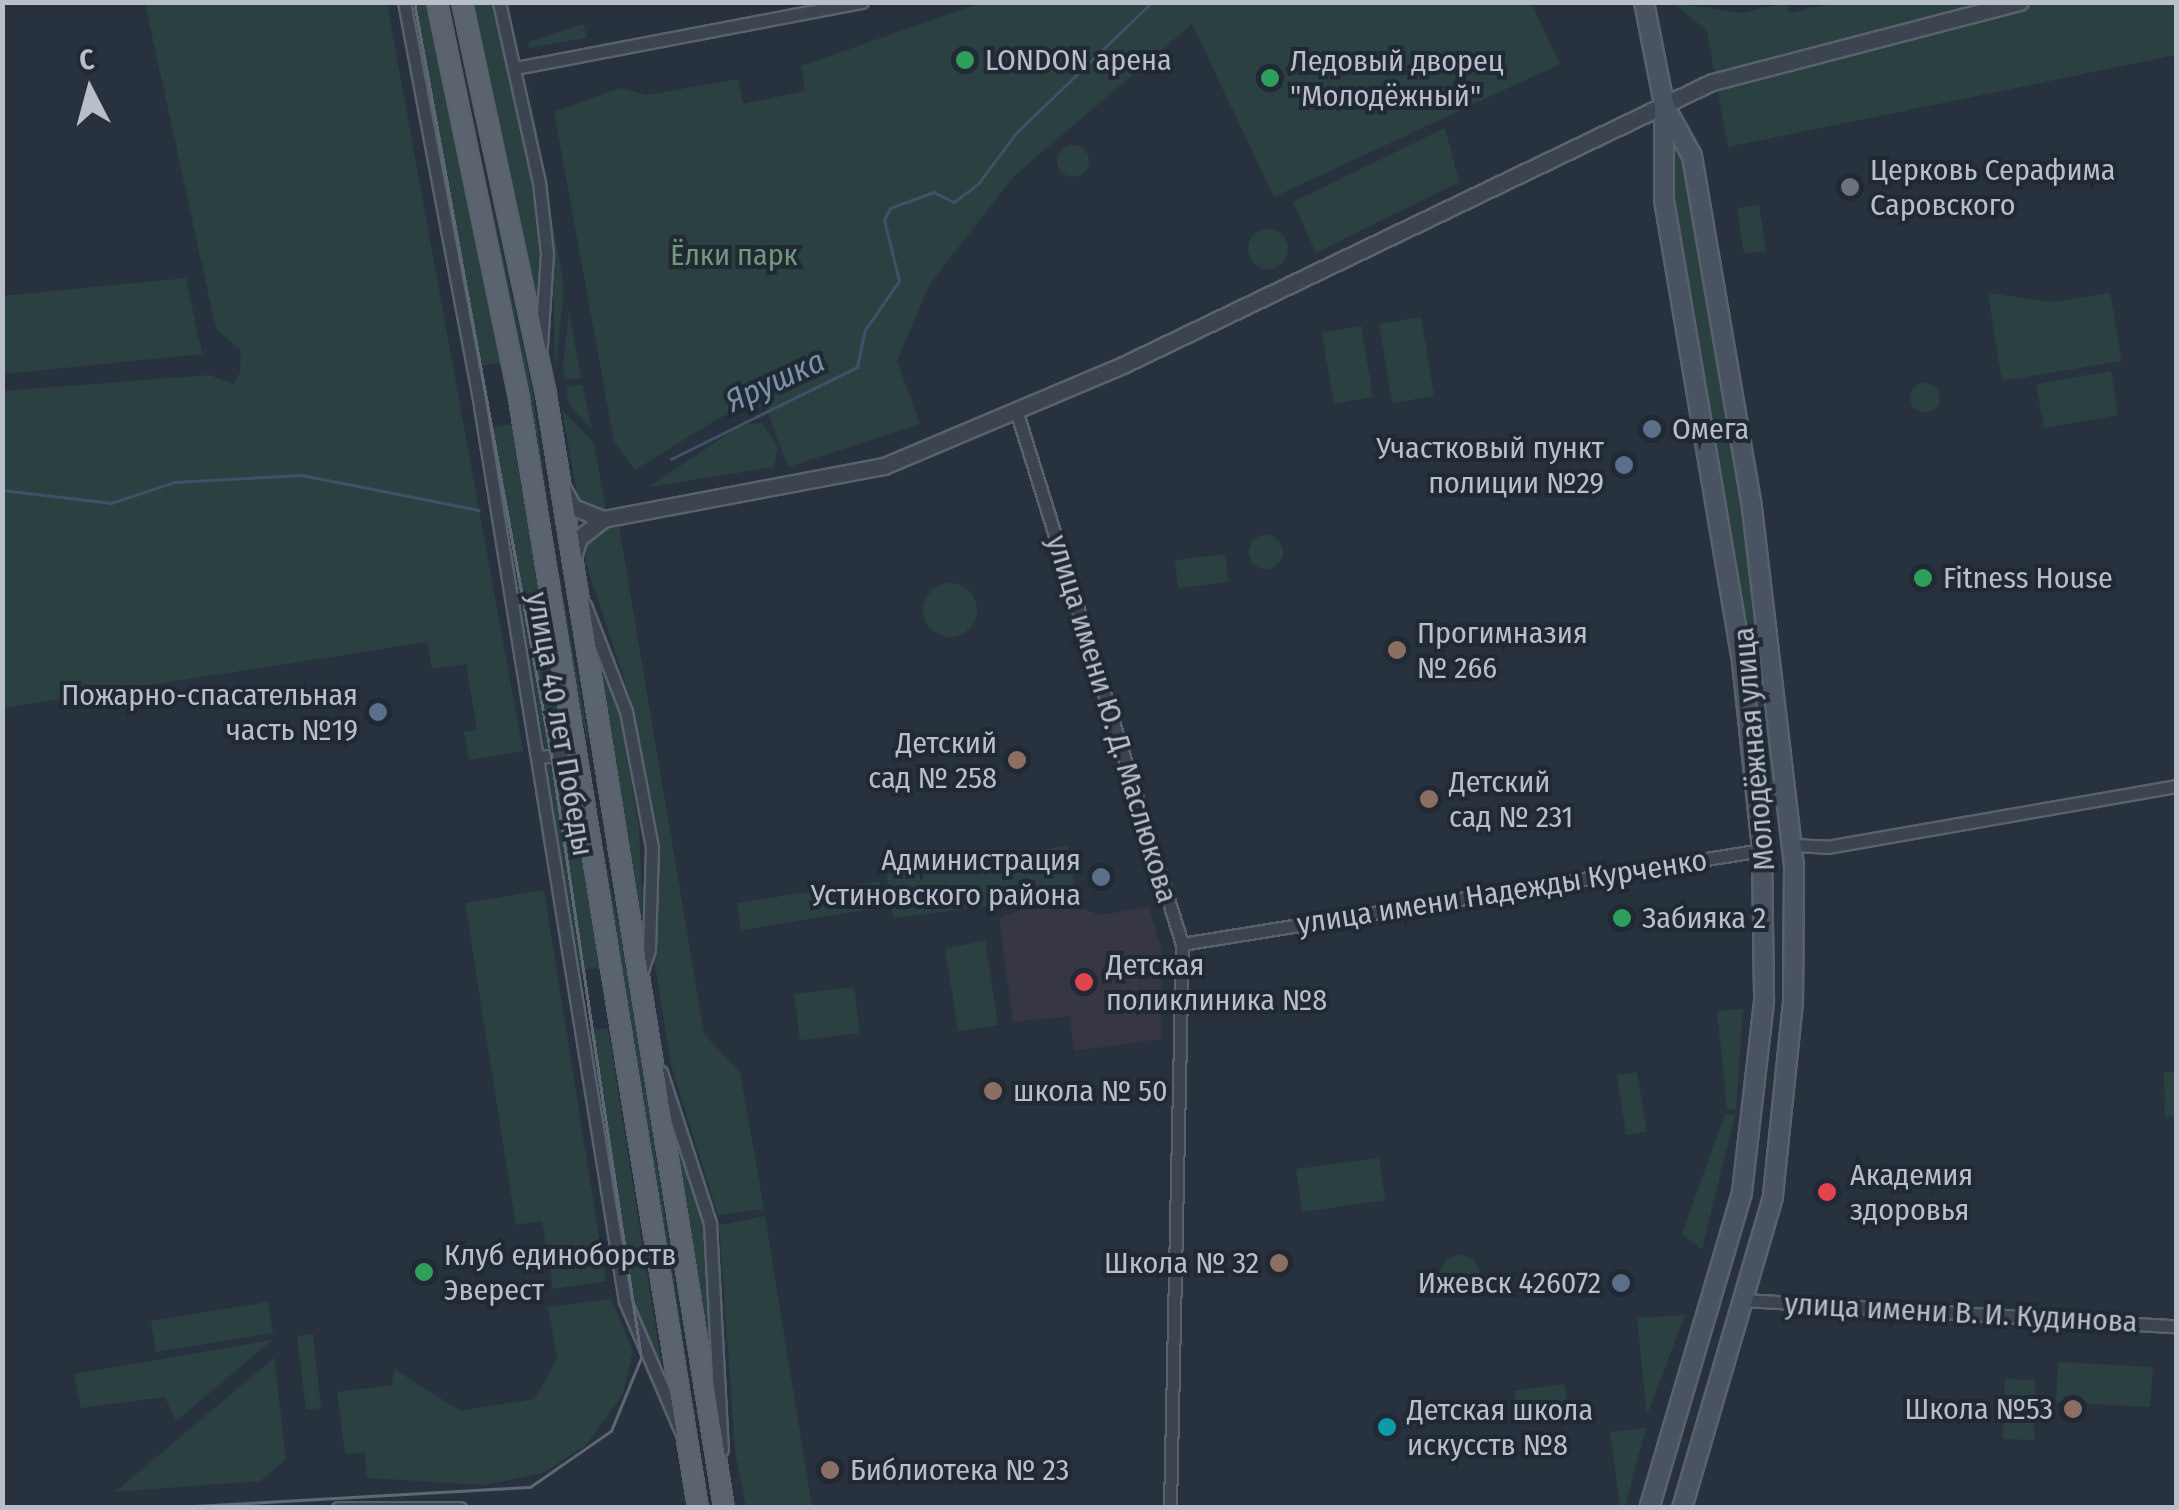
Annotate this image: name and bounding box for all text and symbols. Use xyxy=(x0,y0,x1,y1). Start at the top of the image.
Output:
north arrow xyxy=(40,40,140,140)
text: С xyxy=(78,42,96,77)
place label: LONDON арена xyxy=(985,42,1172,78)
place label: Ледовый дворец "Молодёжный" xyxy=(1290,43,1504,114)
marker: LONDON арена xyxy=(954,49,976,71)
marker: Ледовый дворец "Молодёжный" xyxy=(1259,67,1281,89)
place label: Церковь Серафима Саровского xyxy=(1870,152,2115,222)
marker: Церковь Серафима Саровского xyxy=(1839,176,1861,198)
park label: Ёлки парк xyxy=(670,237,798,273)
water label: Ярушка xyxy=(719,341,831,421)
place label: Омега xyxy=(1672,411,1749,447)
marker: Омега xyxy=(1641,418,1663,440)
place label: Участковый пункт полиции №29 xyxy=(1376,430,1604,500)
marker: Участковый пункт полиции №29 xyxy=(1613,454,1635,476)
street label: улица имени Ю. Д. Маслюкова xyxy=(1039,531,1185,907)
place label: Fitness House xyxy=(1943,560,2113,596)
marker: Fitness House xyxy=(1912,567,1934,589)
street label: улица 40 лет Победы xyxy=(519,589,601,859)
place label: Прогимназия № 266 xyxy=(1417,615,1588,686)
street label: Молодёжная улица xyxy=(1725,626,1783,872)
marker: Прогимназия № 266 xyxy=(1386,639,1408,661)
place label: Пожарно-спасательная часть №19 xyxy=(61,677,358,748)
marker: Пожарно-спасательная часть №19 xyxy=(367,701,389,723)
place label: Детский сад № 258 xyxy=(868,725,997,796)
marker: Детский сад № 258 xyxy=(1006,749,1028,771)
place label: Детский сад № 231 xyxy=(1449,764,1573,834)
marker: Детский сад № 231 xyxy=(1418,788,1440,810)
place label: Администрация Устиновского района xyxy=(811,842,1081,912)
street label: улица имени Надежды Курченко xyxy=(1294,842,1710,942)
marker: Администрация Устиновского района xyxy=(1090,866,1112,888)
place label: Забияка 2 xyxy=(1642,900,1766,936)
marker: Забияка 2 xyxy=(1611,907,1633,929)
place label: Детская поликлиника №8 xyxy=(1106,947,1327,1018)
marker: Детская поликлиника №8 xyxy=(1071,969,1097,995)
place label: школа № 50 xyxy=(1013,1073,1168,1109)
marker: школа № 50 xyxy=(982,1080,1004,1102)
place label: Академия здоровья xyxy=(1850,1157,1973,1228)
marker: Академия здоровья xyxy=(1814,1179,1840,1205)
place label: Клуб единоборств Эверест xyxy=(444,1237,676,1308)
place label: Школа № 32 xyxy=(1104,1245,1259,1281)
marker: Школа № 32 xyxy=(1268,1252,1290,1274)
marker: Клуб единоборств Эверест xyxy=(413,1261,435,1283)
place label: Ижевск 426072 xyxy=(1418,1265,1601,1301)
marker: Ижевск 426072 xyxy=(1610,1272,1632,1294)
street label: улица имени В. И. Кудинова xyxy=(1784,1286,2138,1340)
place label: Школа №53 xyxy=(1905,1391,2053,1427)
place label: Детская школа искусств №8 xyxy=(1407,1392,1593,1462)
marker: Школа №53 xyxy=(2062,1398,2084,1420)
marker: Детская школа искусств №8 xyxy=(1376,1416,1398,1438)
place label: Библиотека № 23 xyxy=(850,1452,1069,1488)
marker: Библиотека № 23 xyxy=(819,1459,841,1481)

